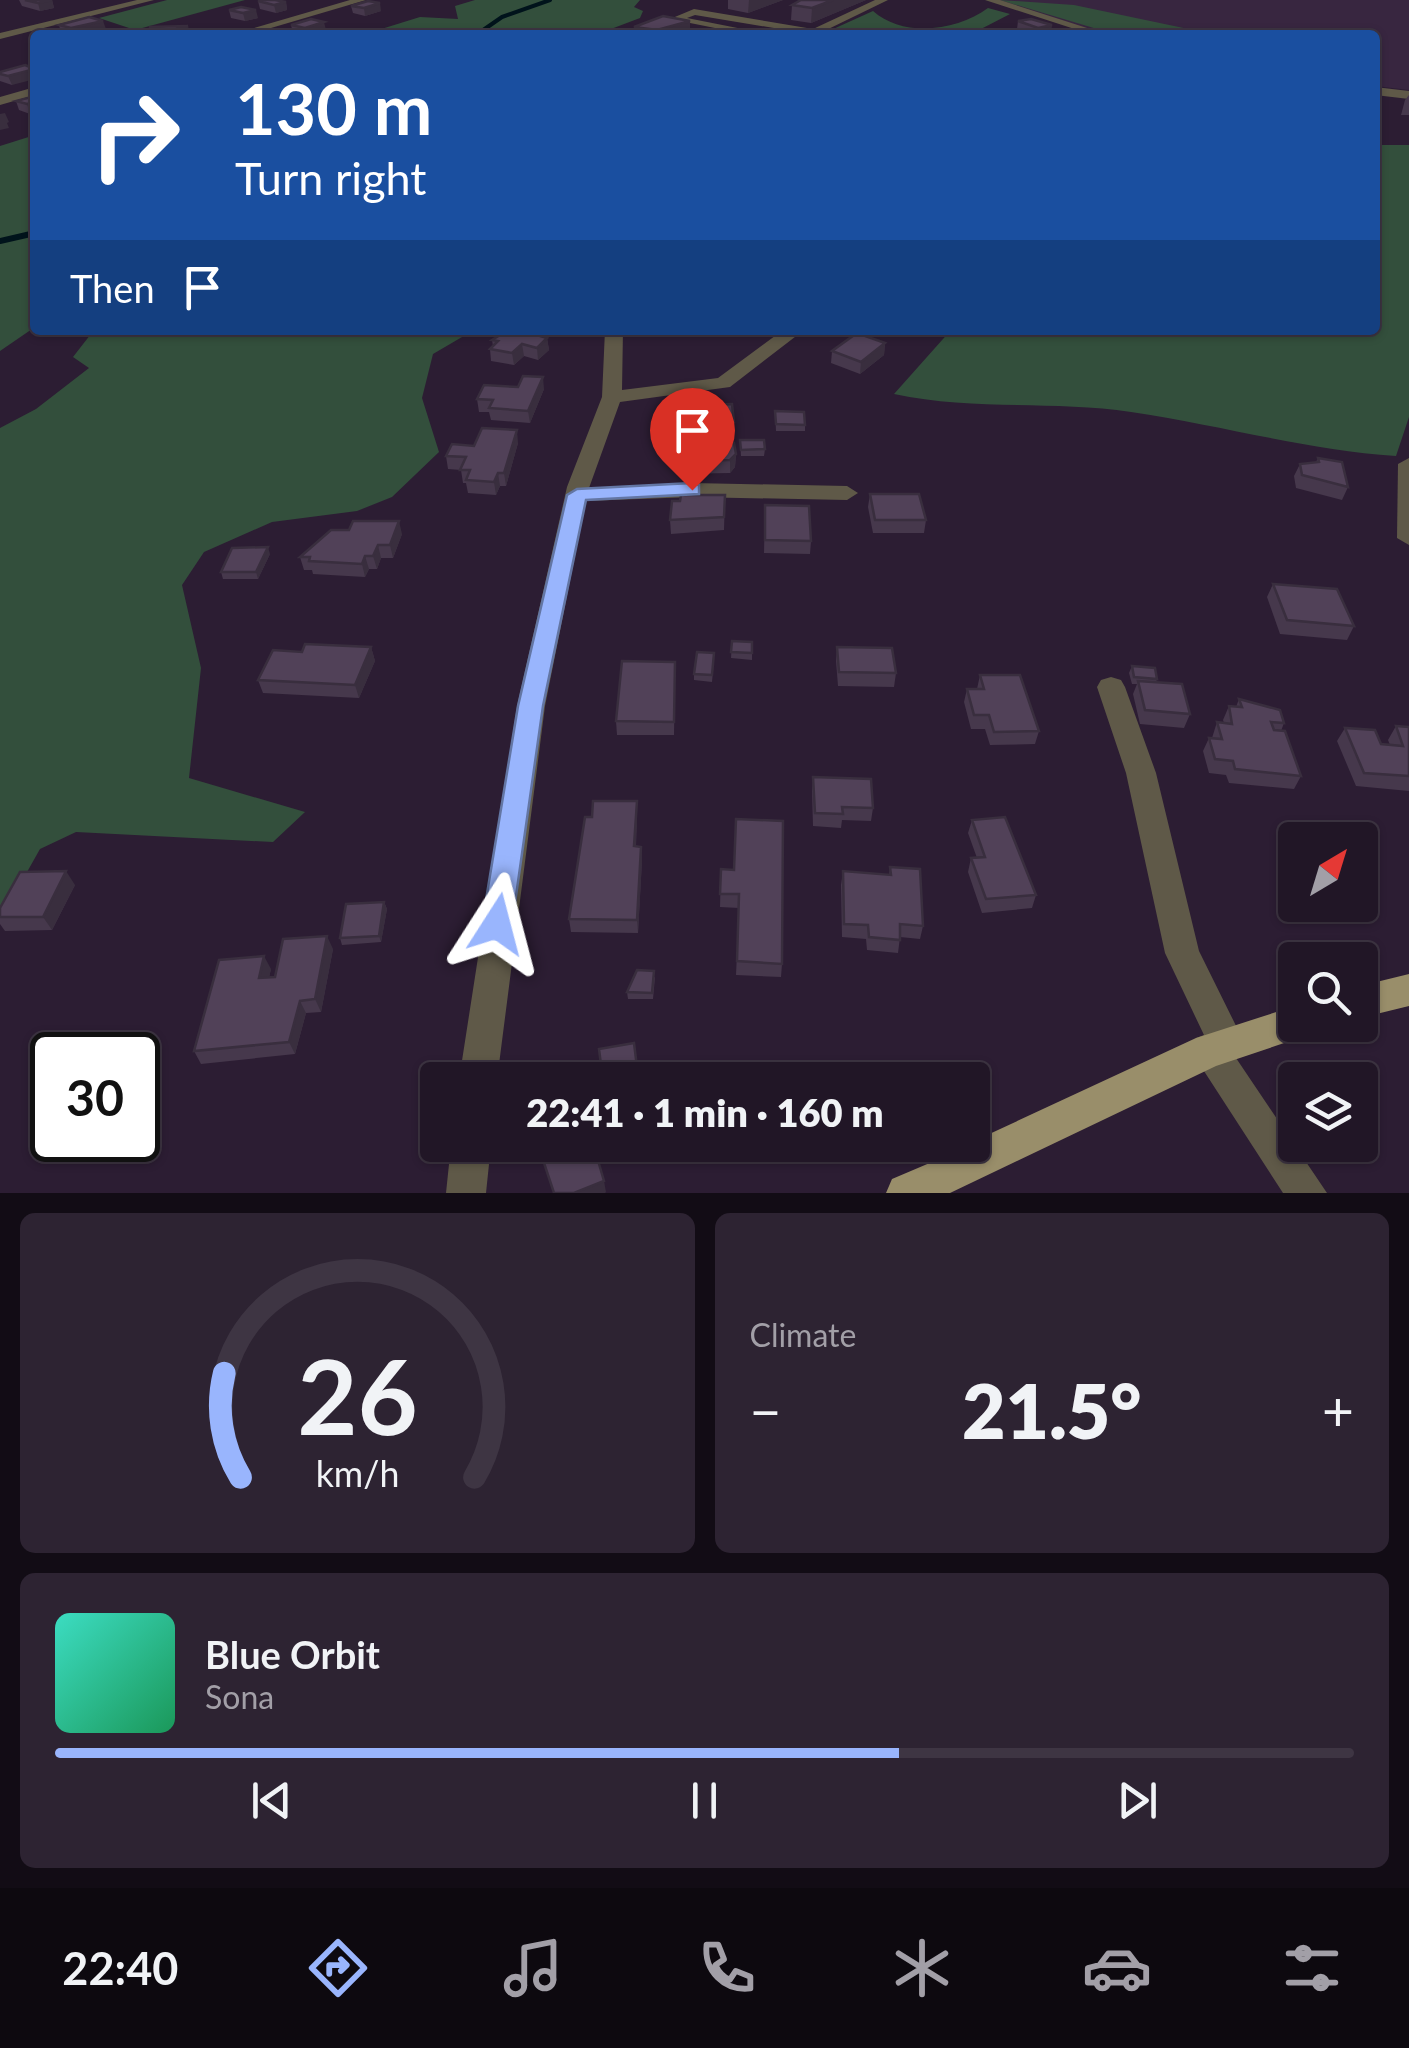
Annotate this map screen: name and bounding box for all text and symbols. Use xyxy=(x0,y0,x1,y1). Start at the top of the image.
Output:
text: 130 m xyxy=(235,66,432,150)
icon: right xyxy=(70,70,200,200)
text: Turn right xyxy=(235,151,426,205)
icon: arrive xyxy=(175,260,230,315)
text: Then xyxy=(70,265,155,311)
pin xyxy=(650,388,735,491)
icon: arrive xyxy=(665,403,720,458)
north arrow xyxy=(1278,822,1378,922)
map controls xyxy=(1278,822,1378,1162)
position arrow xyxy=(445,872,549,976)
button: search xyxy=(1278,942,1378,1042)
speed limit sign: 30 xyxy=(30,1032,160,1162)
button: layers xyxy=(1278,1062,1378,1162)
text: 22:41 · 1 min · 160 m xyxy=(526,1089,884,1135)
text: Climate xyxy=(750,1315,856,1354)
text: 26 xyxy=(297,1332,418,1457)
text: 21.5° xyxy=(962,1365,1142,1455)
text: − xyxy=(750,1377,781,1443)
text: + xyxy=(1322,1377,1354,1443)
text: km/h xyxy=(315,1452,399,1495)
text: Blue Orbit xyxy=(205,1631,380,1677)
text: Sona xyxy=(205,1677,274,1716)
icon: previous xyxy=(244,1773,299,1828)
icon: pause xyxy=(677,1773,732,1828)
icon: next xyxy=(1110,1773,1165,1828)
icon: directions xyxy=(303,1933,373,2003)
icon: music xyxy=(498,1933,568,2003)
icon: phone xyxy=(692,1933,762,2003)
icon: climate xyxy=(887,1933,957,2003)
icon: car xyxy=(1082,1933,1152,2003)
icon: filters xyxy=(1277,1933,1347,2003)
text: 22:40 xyxy=(62,1941,178,1995)

